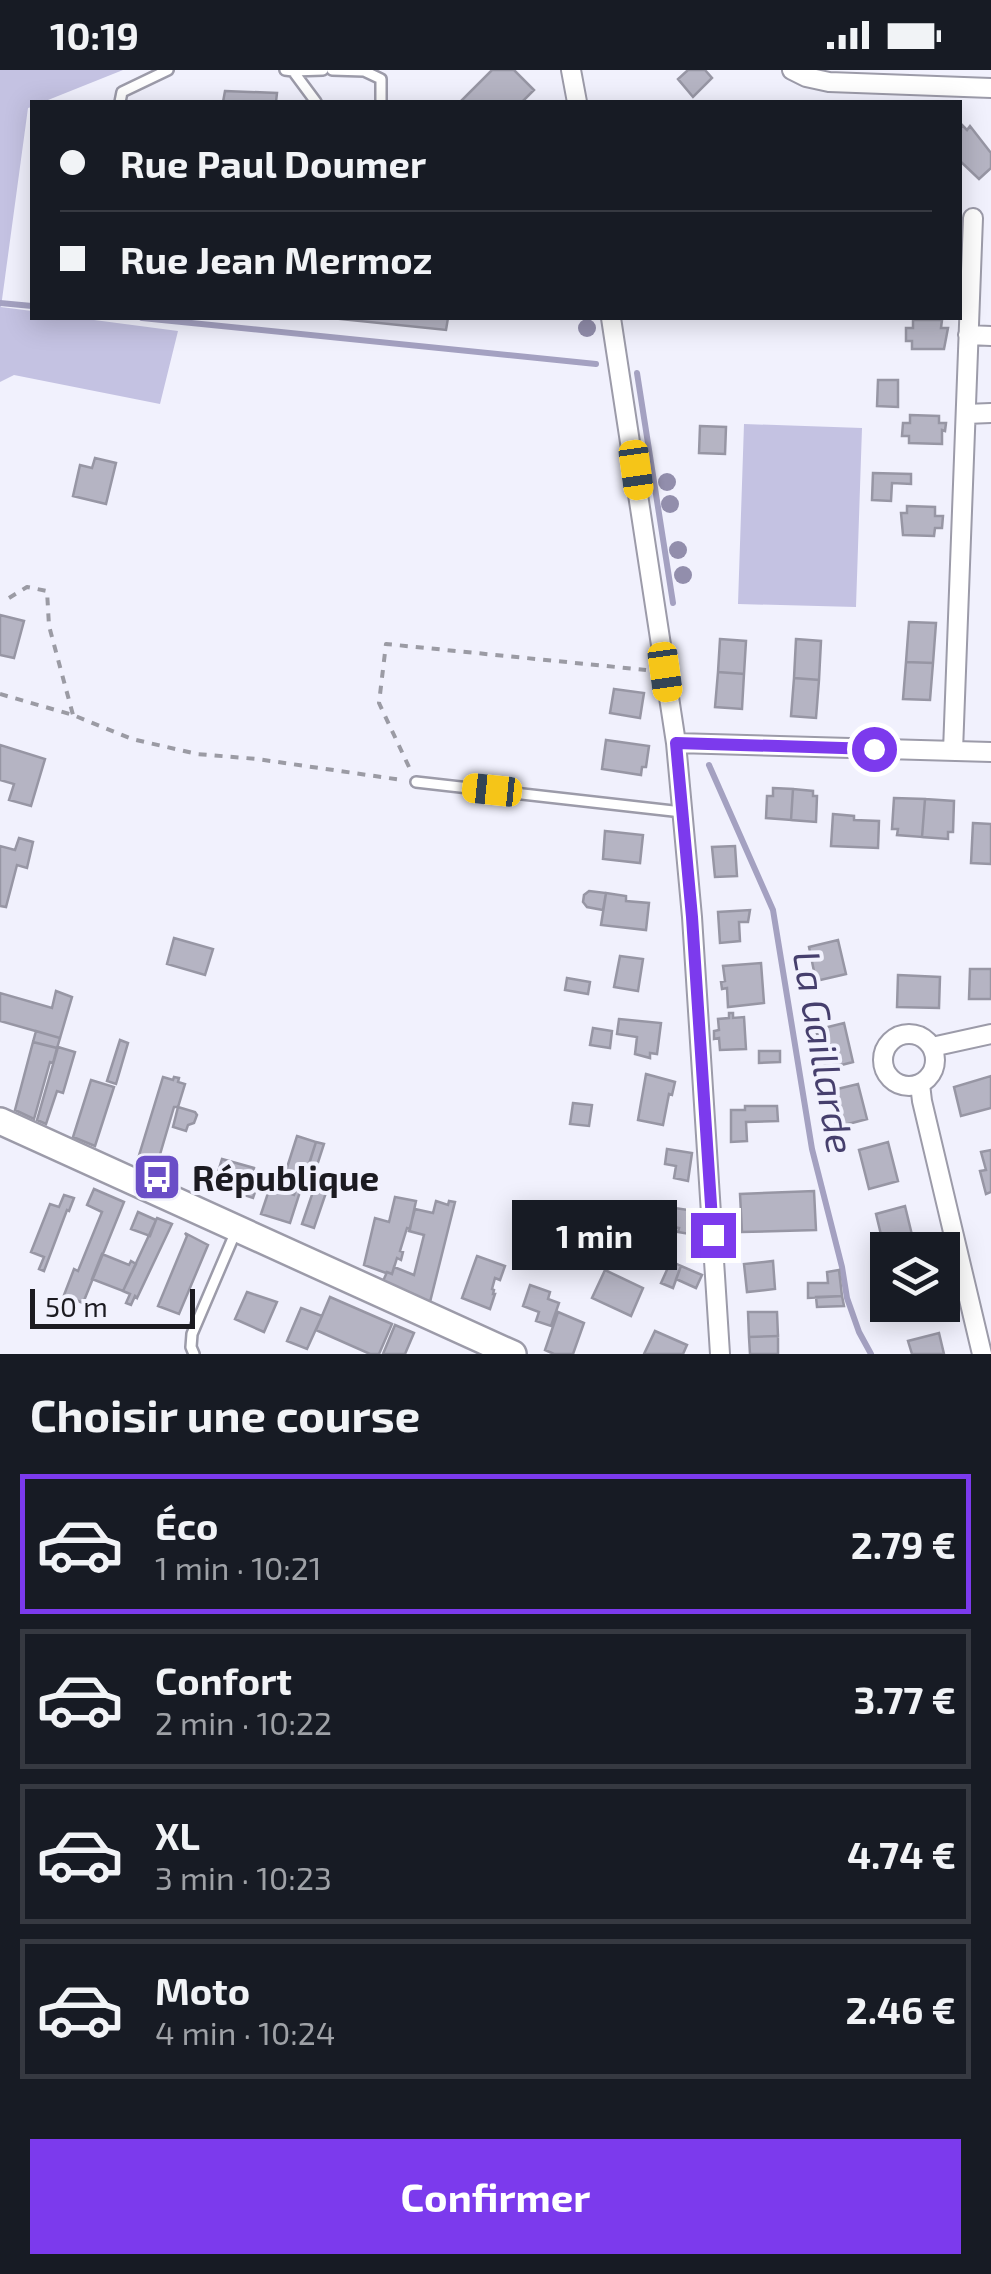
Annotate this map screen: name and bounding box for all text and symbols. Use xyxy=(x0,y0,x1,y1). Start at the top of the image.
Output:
text: 10:19 xyxy=(50,12,139,58)
text: Rue Paul Doumer xyxy=(120,140,426,186)
text: Rue Jean Mermoz xyxy=(120,236,433,282)
car xyxy=(617,438,655,502)
car xyxy=(646,640,684,704)
route start xyxy=(852,727,897,772)
car xyxy=(461,772,523,808)
water label: La Gaillarde xyxy=(785,947,865,1157)
bus stop icon: République xyxy=(131,1151,183,1203)
place label: République xyxy=(192,1156,379,1198)
callout: 1 min xyxy=(513,1200,678,1270)
route end xyxy=(691,1213,736,1258)
text: 1 min xyxy=(556,1216,633,1254)
map controls xyxy=(870,1232,960,1322)
button: layers xyxy=(870,1232,960,1322)
scale bar xyxy=(30,1284,195,1328)
text: 50 m xyxy=(45,1289,108,1323)
text: Choisir une course xyxy=(30,1387,420,1441)
icon: car xyxy=(35,1499,125,1589)
text: Éco xyxy=(155,1502,218,1548)
text: 2.79 € xyxy=(851,1521,956,1567)
text: 1 min · 10:21 xyxy=(155,1548,322,1586)
icon: car xyxy=(35,1654,125,1744)
text: Confort xyxy=(155,1657,292,1703)
text: 3.77 € xyxy=(854,1676,956,1722)
text: 2 min · 10:22 xyxy=(155,1703,332,1741)
icon: car xyxy=(35,1809,125,1899)
text: XL xyxy=(155,1812,200,1858)
text: 4.74 € xyxy=(847,1831,956,1877)
text: 3 min · 10:23 xyxy=(155,1858,332,1896)
icon: car xyxy=(35,1964,125,2054)
text: Moto xyxy=(155,1967,250,2013)
text: 2.46 € xyxy=(846,1986,956,2032)
text: 4 min · 10:24 xyxy=(155,2013,335,2051)
button: Confirmer xyxy=(30,2139,961,2254)

